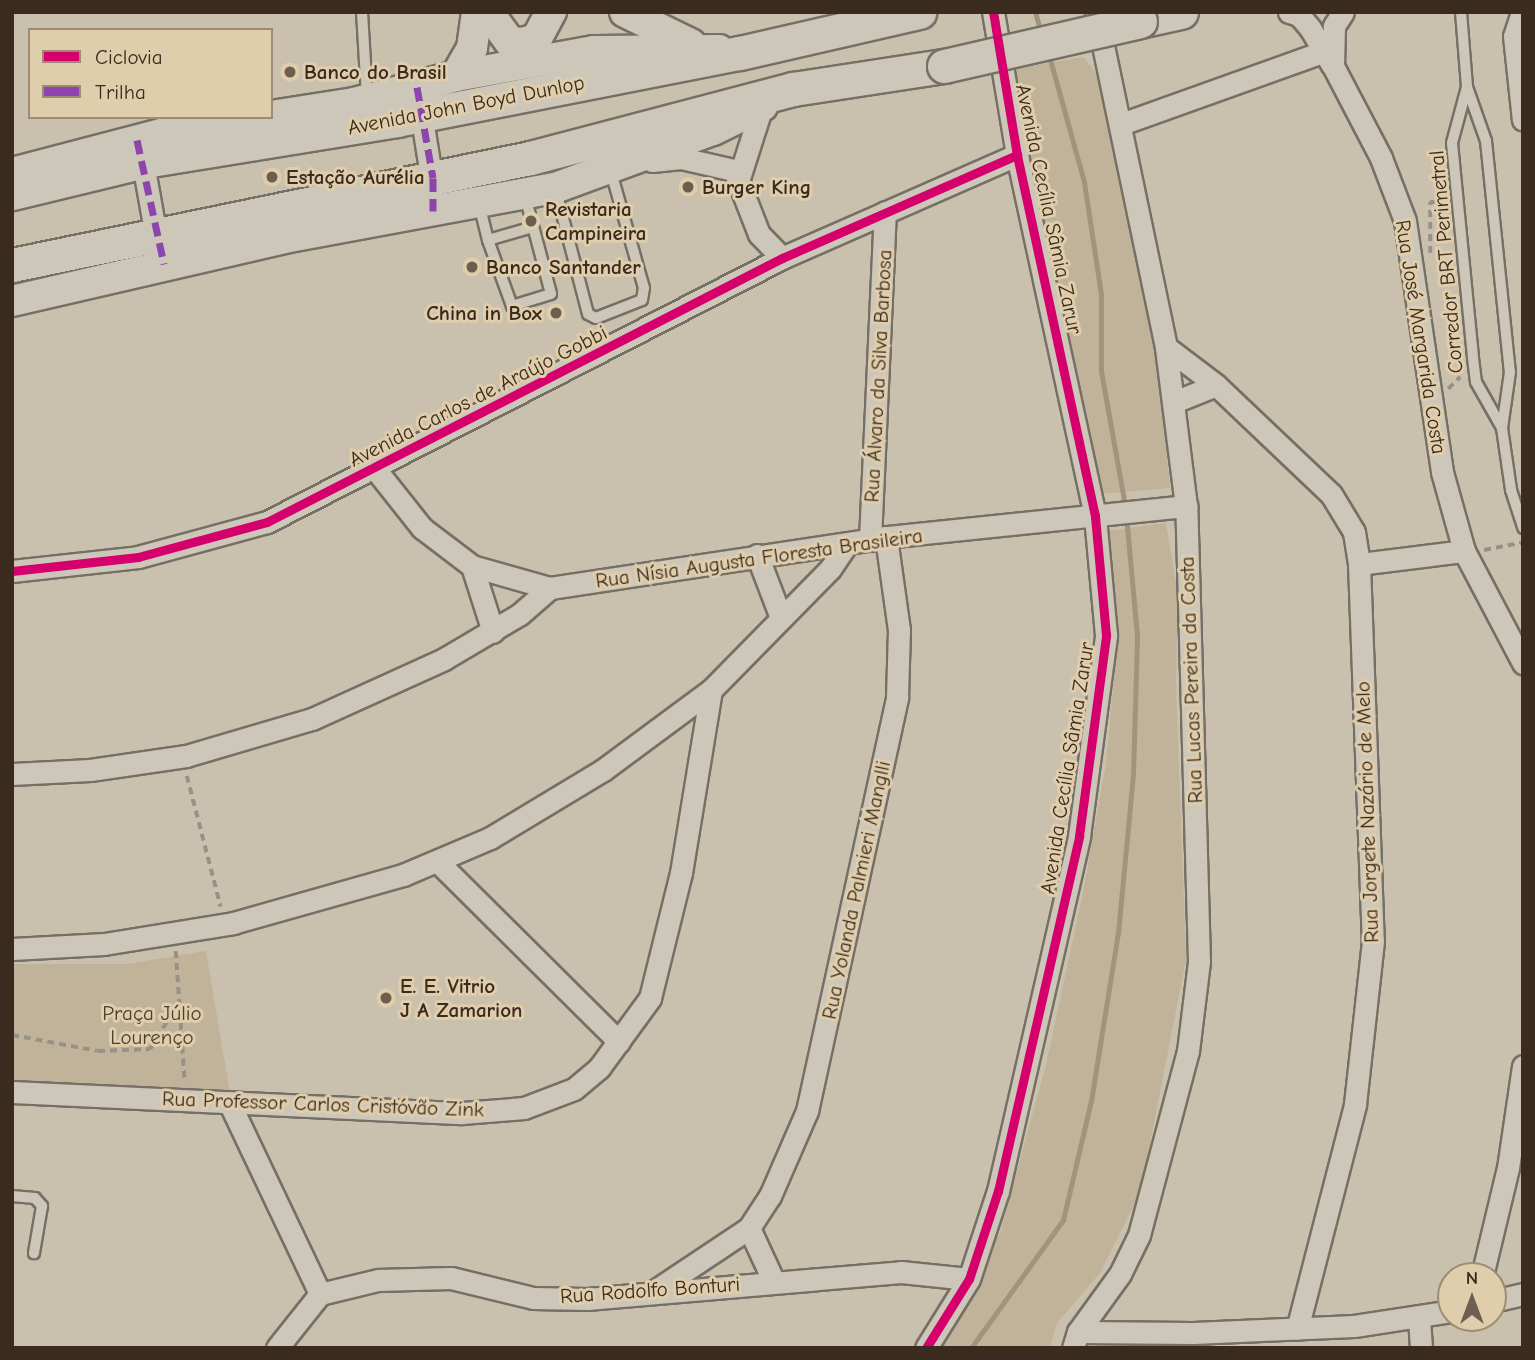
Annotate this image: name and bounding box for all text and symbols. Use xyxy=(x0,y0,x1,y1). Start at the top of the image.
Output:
legend xyxy=(28,28,273,119)
text: Ciclovia xyxy=(95,45,163,69)
place label: Banco do Brasil xyxy=(304,59,447,85)
marker: Banco do Brasil xyxy=(282,64,298,80)
street label: Avenida John Boyd Dunlop xyxy=(345,70,587,140)
text: Trilha xyxy=(95,80,146,104)
street label: Avenida Cecília Sâmia Zarur xyxy=(1010,82,1088,336)
street label: Corredor BRT Perimetral xyxy=(1424,149,1468,375)
place label: Estação Aurélia xyxy=(286,164,425,190)
marker: Estação Aurélia xyxy=(264,169,280,185)
place label: Burger King xyxy=(702,174,811,200)
marker: Burger King xyxy=(680,179,696,195)
place label: Revistaria Campineira xyxy=(545,196,646,246)
marker: Revistaria Campineira xyxy=(523,213,539,229)
street label: Rua José Margarida Costa xyxy=(1390,218,1452,456)
street label: Rua Álvaro da Silva Barbosa xyxy=(859,249,897,503)
place label: Banco Santander xyxy=(486,254,641,280)
marker: Banco Santander xyxy=(464,259,480,275)
place label: China in Box xyxy=(426,300,542,326)
marker: China in Box xyxy=(548,305,564,321)
street label: Avenida Carlos de Araújo Gobbi xyxy=(345,320,611,472)
street label: Rua Nísia Augusta Floresta Brasileira xyxy=(594,523,924,593)
street label: Rua Lucas Pereira da Costa xyxy=(1174,556,1208,804)
street label: Avenida Cecília Sâmia Zarur xyxy=(1035,640,1099,896)
street label: Rua Jorgete Nazário de Melo xyxy=(1350,681,1384,943)
street label: Rua Yolanda Palmieri Manglli xyxy=(816,758,896,1022)
place label: E. E. Vitrio J A Zamarion xyxy=(400,973,522,1023)
marker: E. E. Vitrio J A Zamarion xyxy=(378,990,394,1006)
park label: Praça Júlio Lourenço xyxy=(102,1000,202,1050)
street label: Rua Professor Carlos Cristóvão Zink xyxy=(162,1086,484,1122)
north arrow xyxy=(1437,1262,1507,1332)
text: N xyxy=(1466,1267,1478,1289)
street label: Rua Rodolfo Bonturi xyxy=(559,1271,741,1309)

